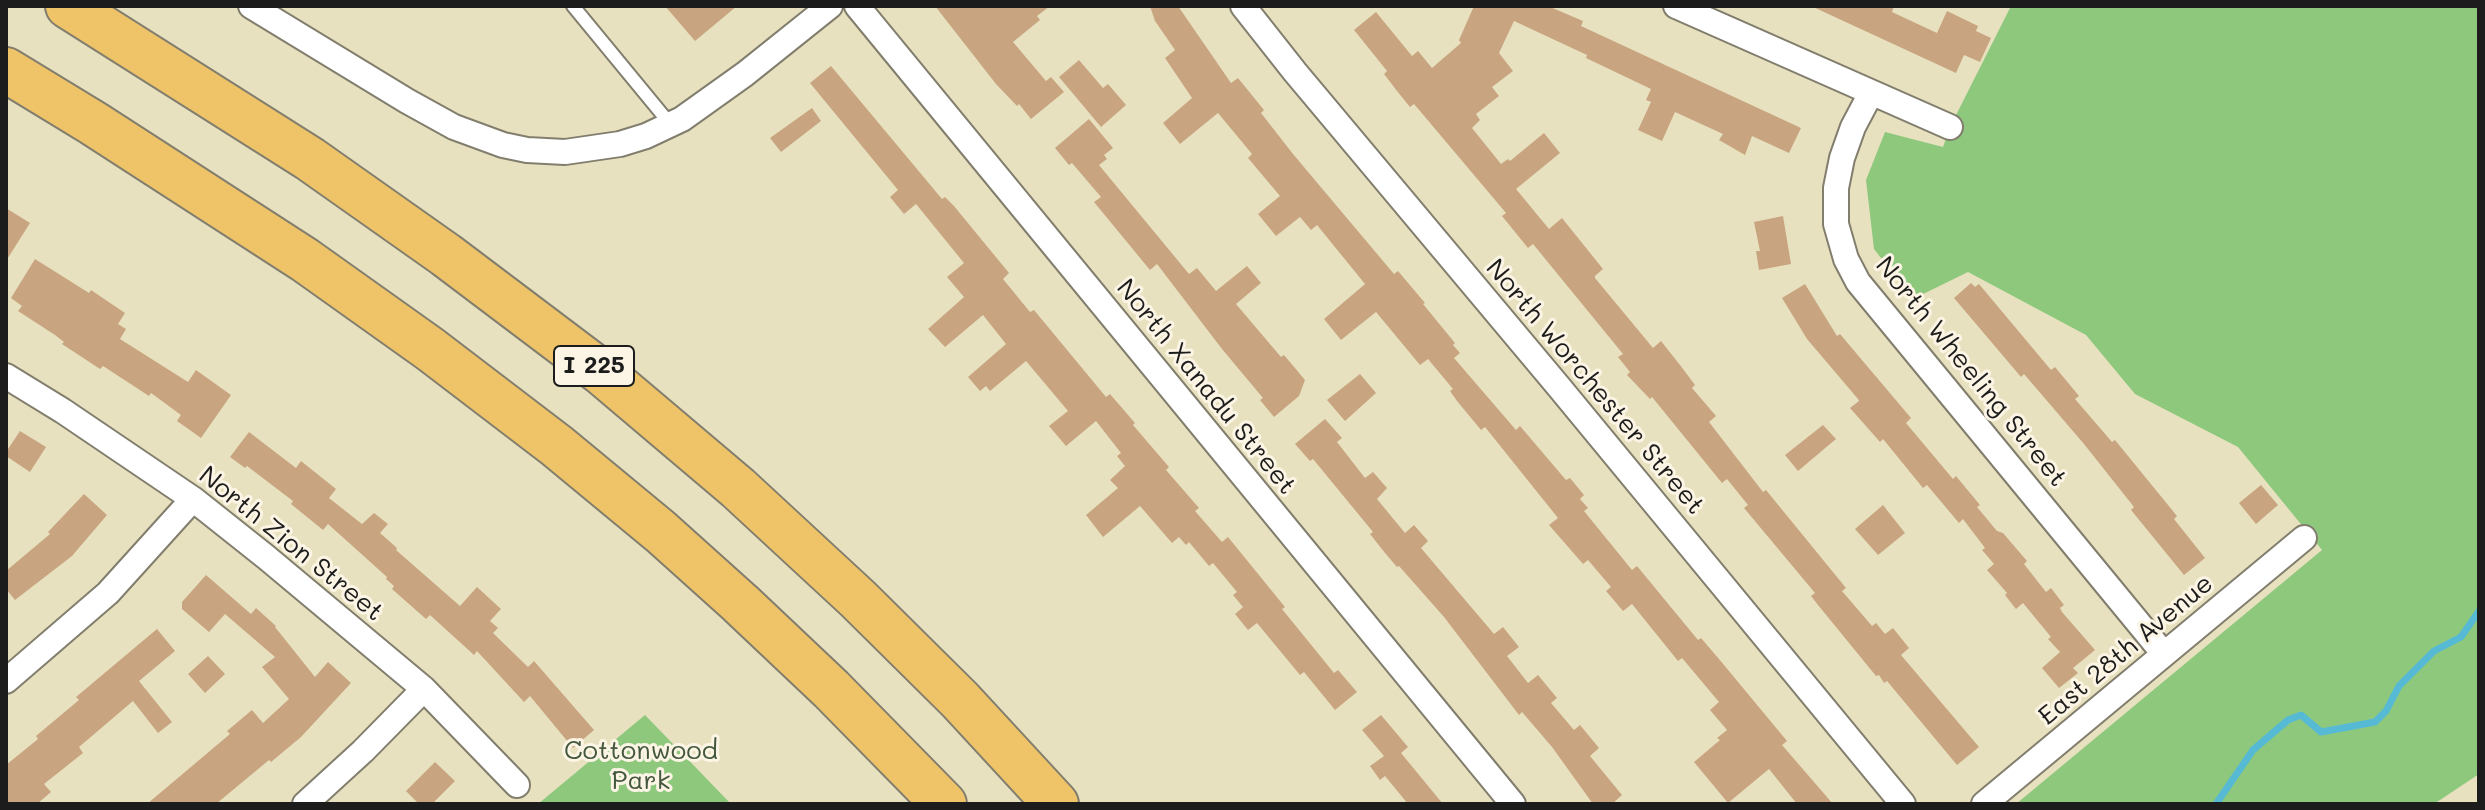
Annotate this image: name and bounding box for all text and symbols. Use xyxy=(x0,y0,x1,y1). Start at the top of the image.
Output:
street label: North Wheeling Street xyxy=(1869,251,2073,493)
street label: North Worchester Street xyxy=(1479,253,1711,521)
street label: North Xanadu Street xyxy=(1110,273,1302,501)
road number: I 225 xyxy=(554,346,634,386)
street label: North Zion Street xyxy=(192,460,390,628)
street label: East 28th Avenue xyxy=(2032,568,2220,732)
park label: Cottonwood Park xyxy=(564,735,718,796)

